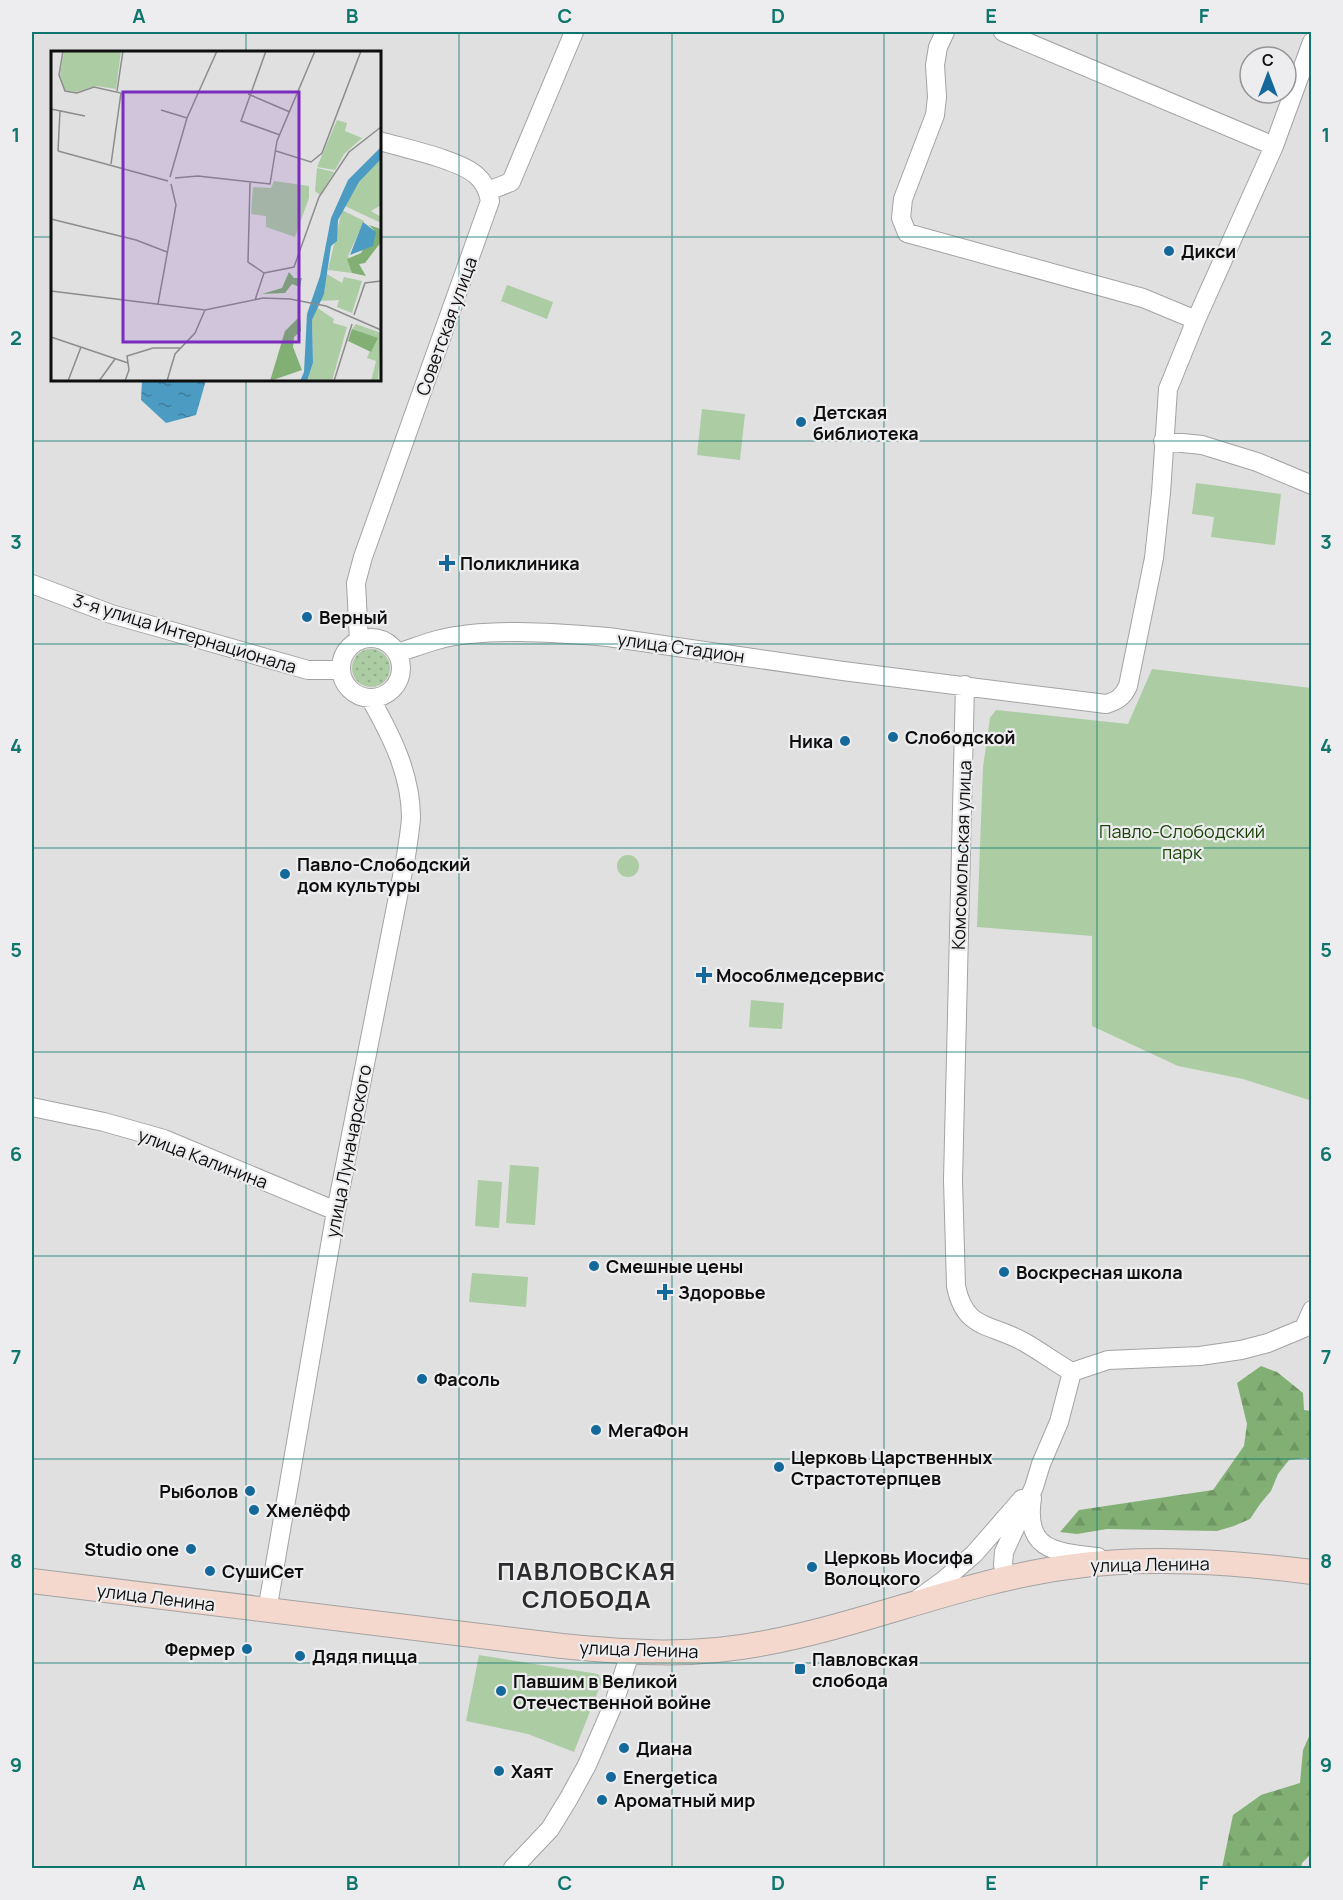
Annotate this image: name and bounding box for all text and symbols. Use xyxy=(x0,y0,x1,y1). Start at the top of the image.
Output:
text: A xyxy=(132,2,146,29)
text: B xyxy=(346,2,359,29)
text: C xyxy=(558,2,572,29)
text: D xyxy=(771,2,785,29)
text: E xyxy=(985,2,997,29)
text: F xyxy=(1199,2,1210,29)
north arrow xyxy=(1238,45,1298,105)
text: С xyxy=(1262,49,1274,71)
inset map xyxy=(51,51,381,381)
text: 1 xyxy=(12,121,20,148)
text: 1 xyxy=(1322,121,1330,148)
place label: Дикси xyxy=(1181,239,1236,263)
marker: Дикси xyxy=(1162,244,1176,258)
street label: Советская улица xyxy=(410,253,482,399)
text: 2 xyxy=(10,324,22,351)
text: 2 xyxy=(1320,324,1332,351)
place label: Детская библиотека xyxy=(813,400,919,445)
marker: Детская библиотека xyxy=(794,415,808,429)
text: 3 xyxy=(10,528,22,555)
text: 3 xyxy=(1320,528,1332,555)
place label: Поликлиника xyxy=(460,551,580,575)
marker: Поликлиника xyxy=(438,554,456,572)
street label: 3-я улица Интернационала xyxy=(70,588,300,678)
place label: Верный xyxy=(319,605,388,629)
marker: Верный xyxy=(300,610,314,624)
street label: улица Стадион xyxy=(616,626,746,668)
place label: Слободской xyxy=(905,725,1016,749)
place label: Ника xyxy=(789,729,833,753)
marker: Слободской xyxy=(886,730,900,744)
text: 4 xyxy=(10,732,22,759)
text: 4 xyxy=(1320,732,1332,759)
marker: Ника xyxy=(838,734,852,748)
street label: Комсомольская улица xyxy=(946,760,976,950)
park label: Павло-Слободский парк xyxy=(1099,819,1265,864)
place label: Павло-Слободский дом культуры xyxy=(297,852,471,897)
marker: Павло-Слободский дом культуры xyxy=(278,867,292,881)
text: 5 xyxy=(10,936,22,963)
text: 5 xyxy=(1320,936,1332,963)
place label: Мособлмедсервис xyxy=(716,963,884,987)
marker: Мособлмедсервис xyxy=(697,968,711,982)
street label: улица Луначарского xyxy=(319,1062,377,1240)
street label: улица Калинина xyxy=(135,1122,271,1194)
text: 6 xyxy=(10,1140,22,1167)
text: 6 xyxy=(1320,1140,1332,1167)
place label: Смешные цены xyxy=(606,1254,743,1278)
marker: Смешные цены xyxy=(587,1259,601,1273)
place label: Воскресная школа xyxy=(1016,1260,1183,1284)
marker: Воскресная школа xyxy=(997,1265,1011,1279)
place label: Здоровье xyxy=(678,1280,766,1304)
marker: Здоровье xyxy=(656,1283,674,1301)
text: 7 xyxy=(11,1343,21,1370)
text: 7 xyxy=(1321,1343,1331,1370)
place label: Фасоль xyxy=(434,1367,500,1391)
marker: Фасоль xyxy=(415,1372,429,1386)
place label: МегаФон xyxy=(608,1418,689,1442)
marker: МегаФон xyxy=(589,1423,603,1437)
place label: Церковь Царственных Страстотерпцев xyxy=(791,1445,992,1490)
marker: Церковь Царственных Страстотерпцев xyxy=(772,1460,786,1474)
place label: Рыболов xyxy=(159,1479,238,1503)
marker: Рыболов xyxy=(243,1484,257,1498)
place label: Хмелёфф xyxy=(266,1498,351,1522)
marker: Хмелёфф xyxy=(247,1503,261,1517)
place label: Studio one xyxy=(84,1537,179,1561)
marker: Studio one xyxy=(184,1542,198,1556)
place label: Церковь Иосифа Волоцкого xyxy=(824,1545,973,1590)
text: 8 xyxy=(10,1547,22,1574)
text: 8 xyxy=(1320,1547,1332,1574)
street label: улица Ленина xyxy=(1090,1551,1210,1577)
district label: ПАВЛОВСКАЯ СЛОБОДА xyxy=(497,1554,677,1615)
place label: СушиСет xyxy=(222,1559,304,1583)
marker: Церковь Иосифа Волоцкого xyxy=(805,1560,819,1574)
marker: СушиСет xyxy=(203,1564,217,1578)
street label: улица Ленина xyxy=(95,1578,217,1616)
street label: улица Ленина xyxy=(579,1635,699,1663)
place label: Фермер xyxy=(165,1637,235,1661)
marker: Фермер xyxy=(240,1642,254,1656)
place label: Дядя пицца xyxy=(312,1644,417,1668)
place label: Павловская слобода xyxy=(812,1647,918,1692)
marker: Дядя пицца xyxy=(293,1649,307,1663)
marker: Павловская слобода xyxy=(793,1662,807,1676)
place label: Павшим в Великой Отечественной войне xyxy=(513,1669,711,1714)
marker: Павшим в Великой Отечественной войне xyxy=(494,1684,508,1698)
place label: Диана xyxy=(636,1736,692,1760)
marker: Диана xyxy=(617,1741,631,1755)
text: 9 xyxy=(10,1751,22,1778)
text: 9 xyxy=(1320,1751,1332,1778)
place label: Хаят xyxy=(511,1759,554,1783)
marker: Хаят xyxy=(492,1764,506,1778)
place label: Energetica xyxy=(623,1765,718,1789)
marker: Energetica xyxy=(604,1770,618,1784)
place label: Ароматный мир xyxy=(614,1788,755,1812)
marker: Ароматный мир xyxy=(595,1793,609,1807)
text: A xyxy=(132,1869,146,1896)
text: B xyxy=(346,1869,359,1896)
text: C xyxy=(558,1869,572,1896)
text: D xyxy=(771,1869,785,1896)
text: E xyxy=(985,1869,997,1896)
text: F xyxy=(1199,1869,1210,1896)

